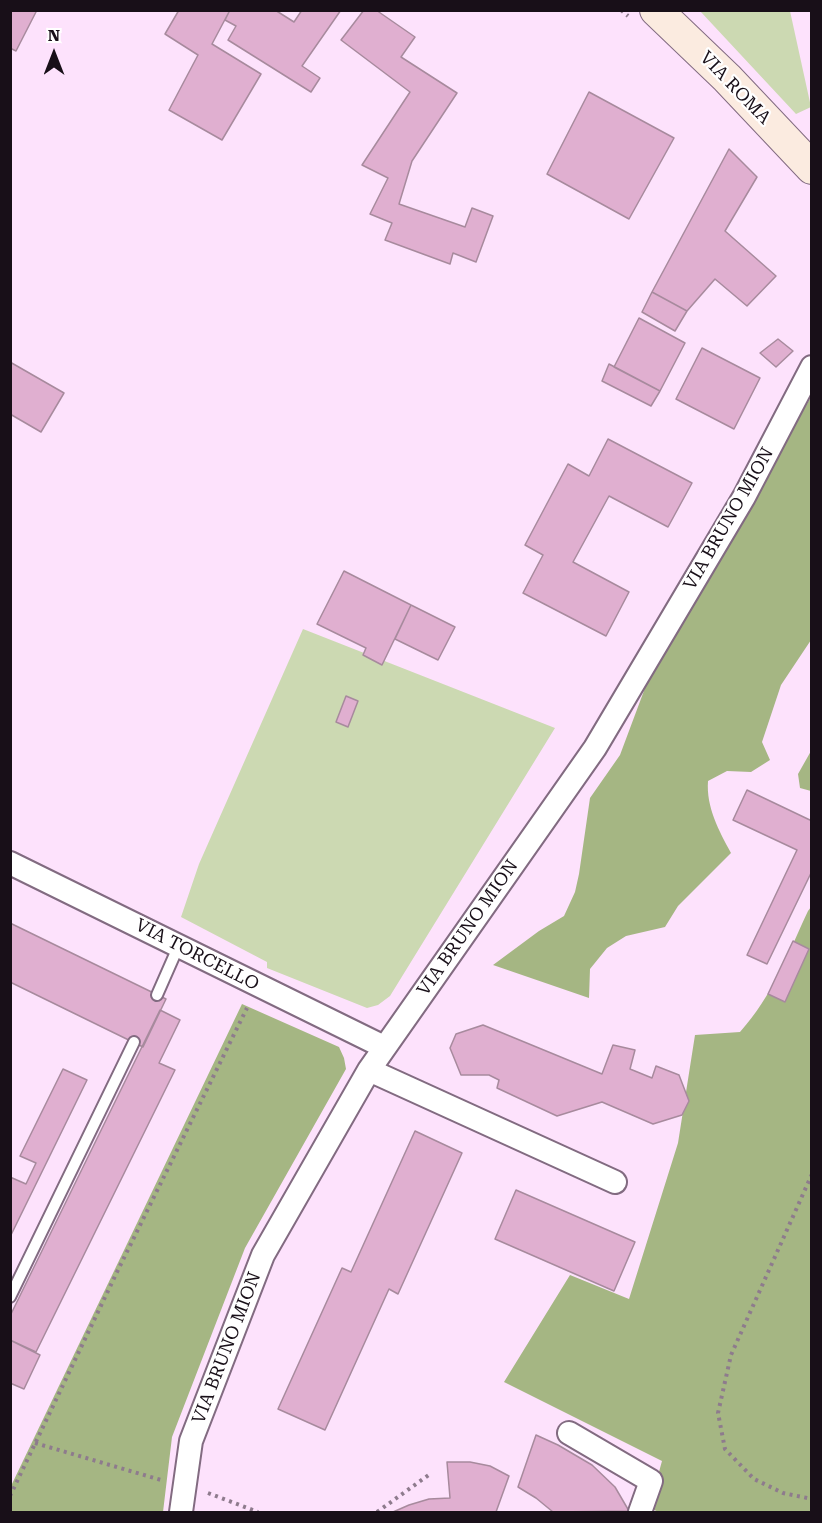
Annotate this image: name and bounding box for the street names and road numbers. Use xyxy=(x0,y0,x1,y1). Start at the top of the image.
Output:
street label: VIA ROMA xyxy=(695,47,775,129)
street label: VIA BRUNO MION xyxy=(679,444,779,594)
street label: VIA BRUNO MION xyxy=(413,856,523,1000)
street label: VIA TORCELLO xyxy=(132,915,262,995)
street label: VIA BRUNO MION xyxy=(188,1269,266,1427)

